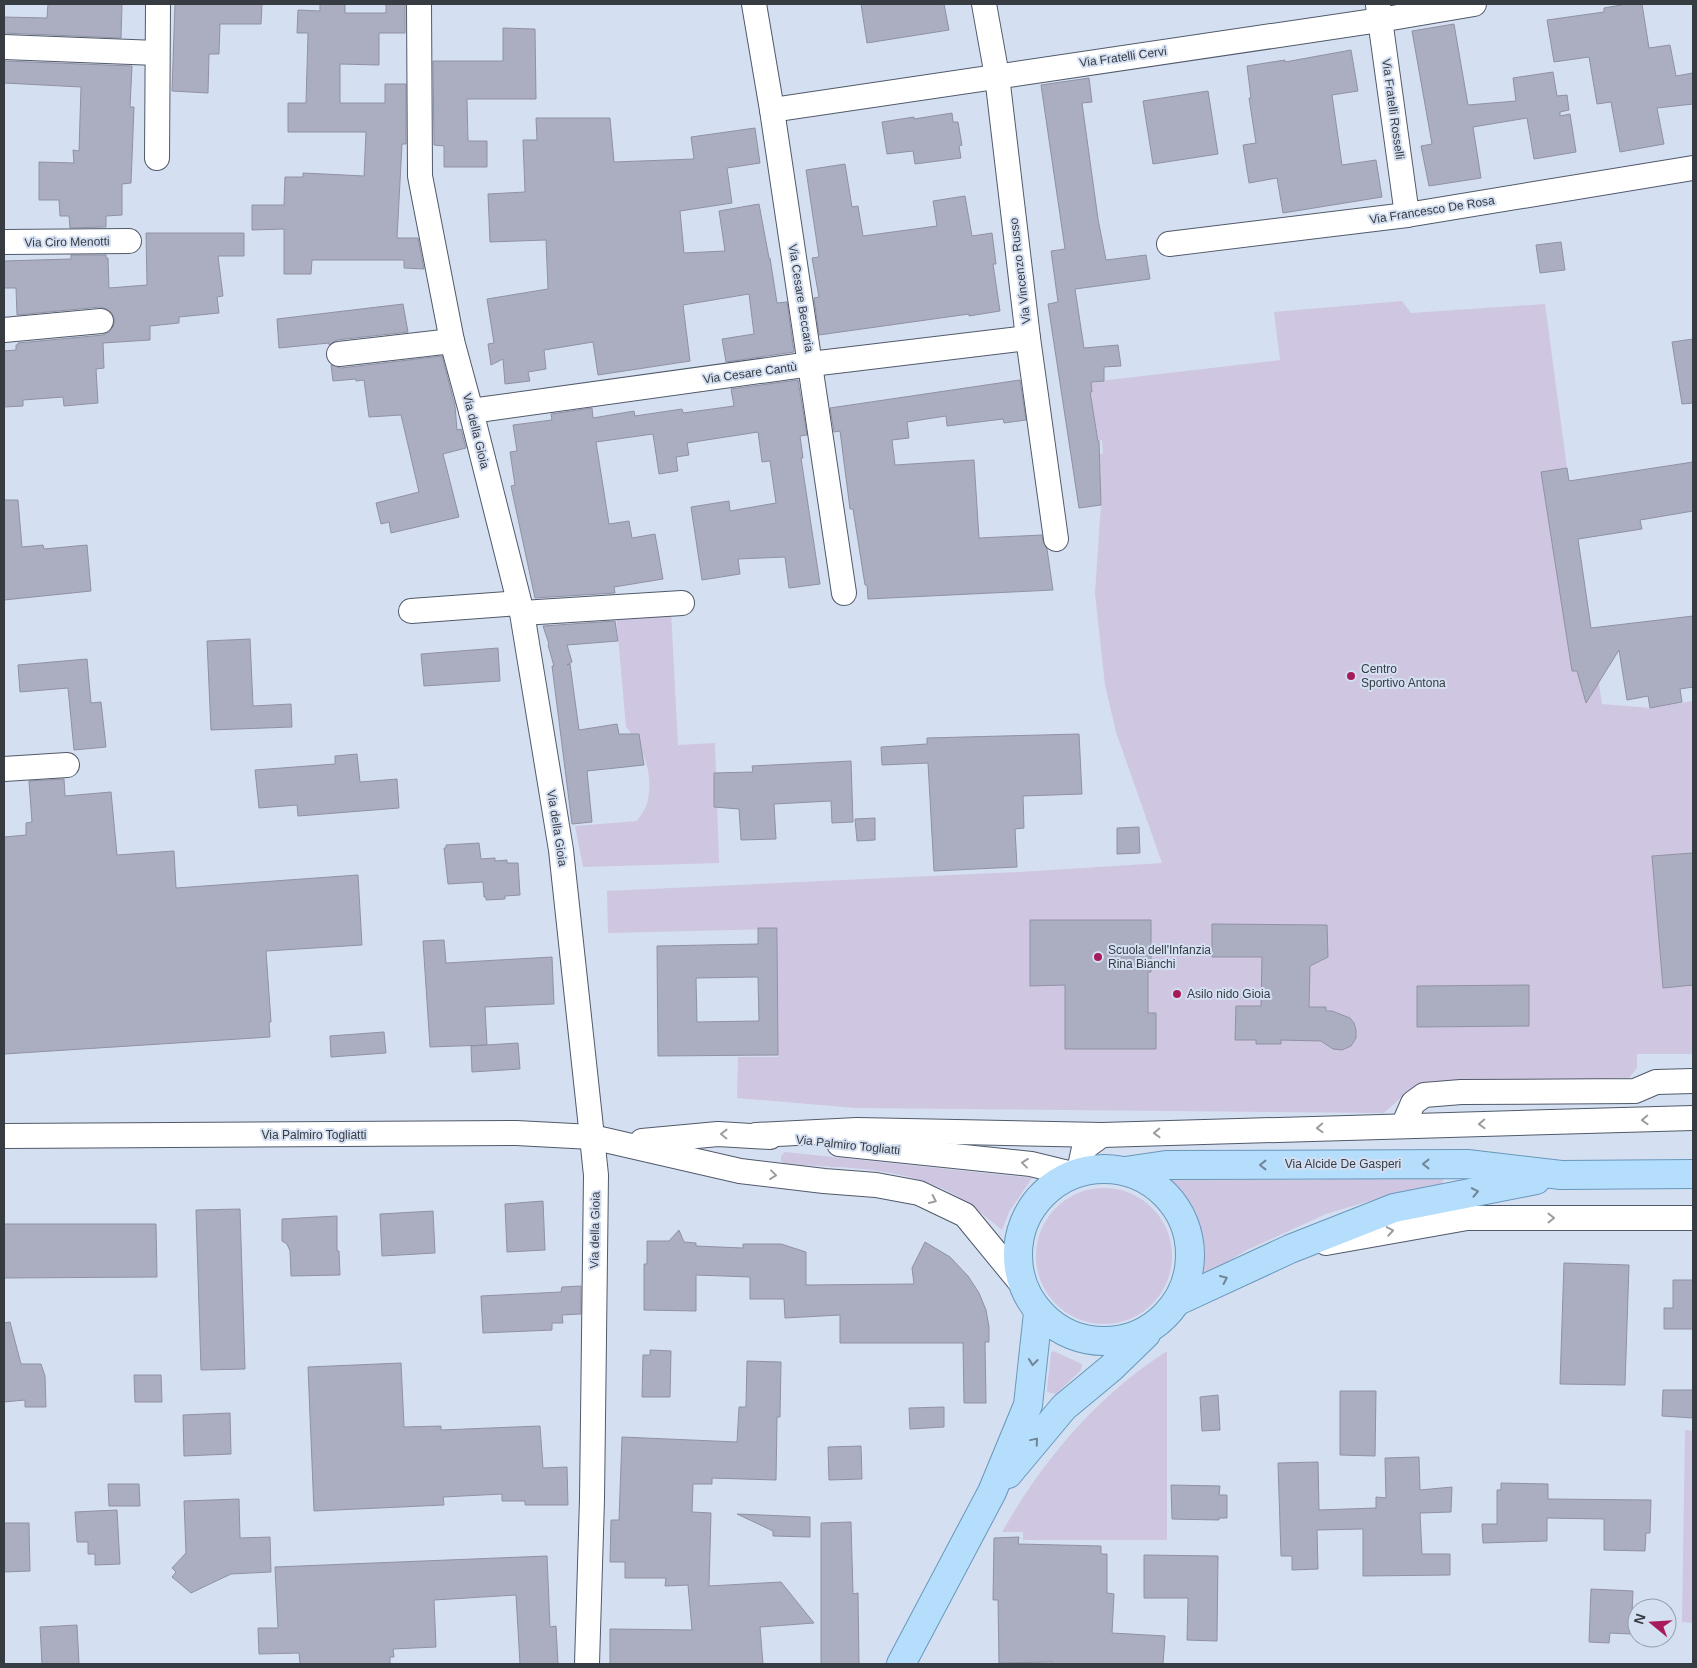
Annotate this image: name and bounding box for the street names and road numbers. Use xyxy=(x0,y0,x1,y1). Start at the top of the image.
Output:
street label: Via Fratelli Cervi xyxy=(1079,44,1167,70)
street label: Via Fratelli Rosselli xyxy=(1379,58,1407,160)
street label: Via Francesco De Rosa xyxy=(1368,193,1496,227)
street label: Via Vincenzo Russo xyxy=(1006,217,1033,325)
street label: Via Ciro Menotti xyxy=(24,234,110,250)
street label: Via Cesare Beccaria xyxy=(786,243,817,353)
street label: Via Cesare Cantù xyxy=(702,359,798,387)
street label: Via della Gioia xyxy=(460,392,492,470)
street label: Via della Gioia xyxy=(544,789,570,868)
street label: Via Palmiro Togliatti xyxy=(262,1128,366,1142)
street label: Via Palmiro Togliatti xyxy=(795,1133,901,1157)
street label: Via Alcide De Gasperi xyxy=(1285,1157,1401,1171)
street label: Via della Gioia xyxy=(587,1191,603,1269)

